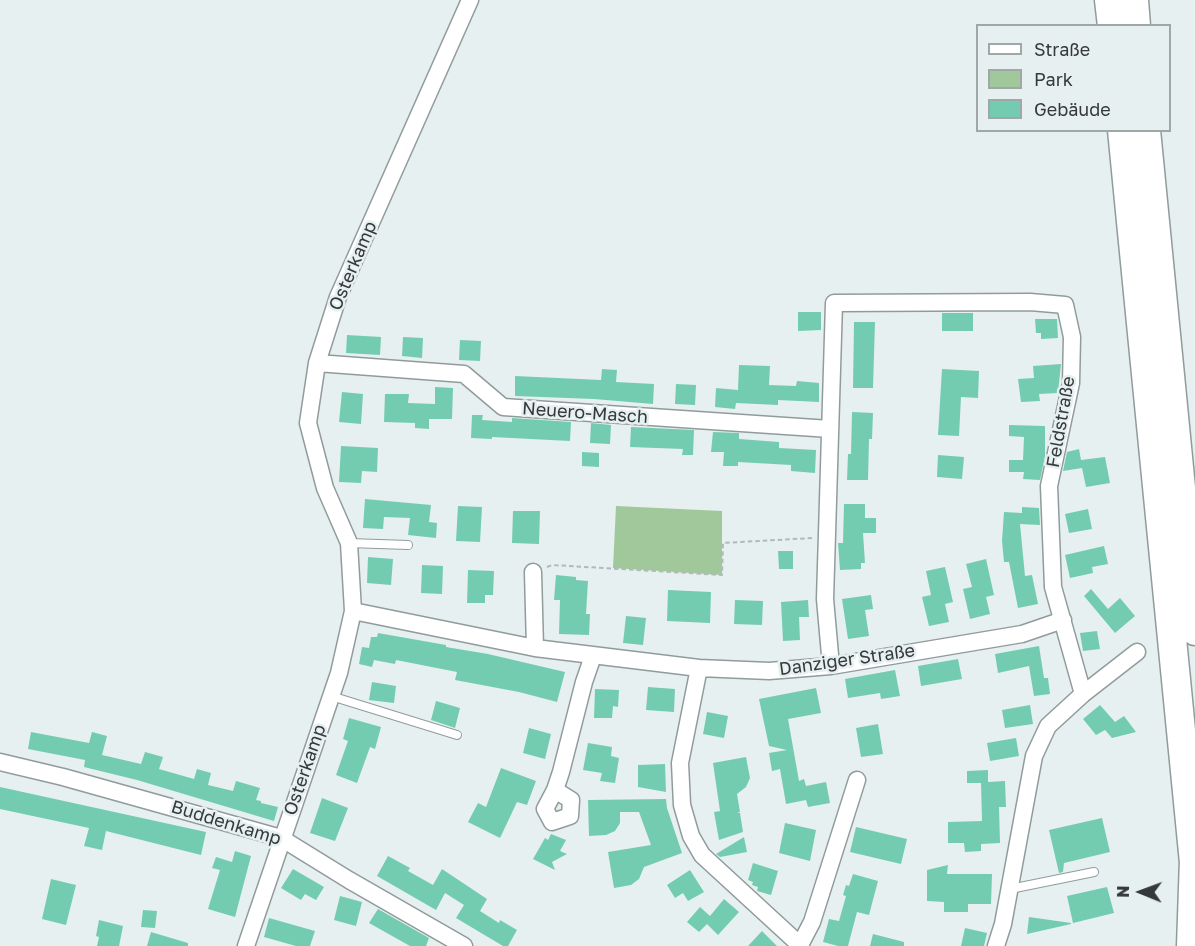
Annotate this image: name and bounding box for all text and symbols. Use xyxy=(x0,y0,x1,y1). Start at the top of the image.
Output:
legend xyxy=(976,24,1171,132)
text: Straße xyxy=(1034,38,1090,60)
text: Park xyxy=(1034,68,1073,90)
text: Gebäude xyxy=(1034,98,1111,120)
street label: Osterkamp xyxy=(325,218,381,314)
street label: Feldstraße xyxy=(1042,375,1080,469)
street label: Neuero-Masch xyxy=(521,398,649,428)
street label: Danziger Straße xyxy=(778,640,916,680)
street label: Osterkamp xyxy=(279,722,331,818)
street label: Buddenkamp xyxy=(168,796,284,850)
north arrow xyxy=(1111,862,1171,922)
text: N xyxy=(1113,885,1133,898)

